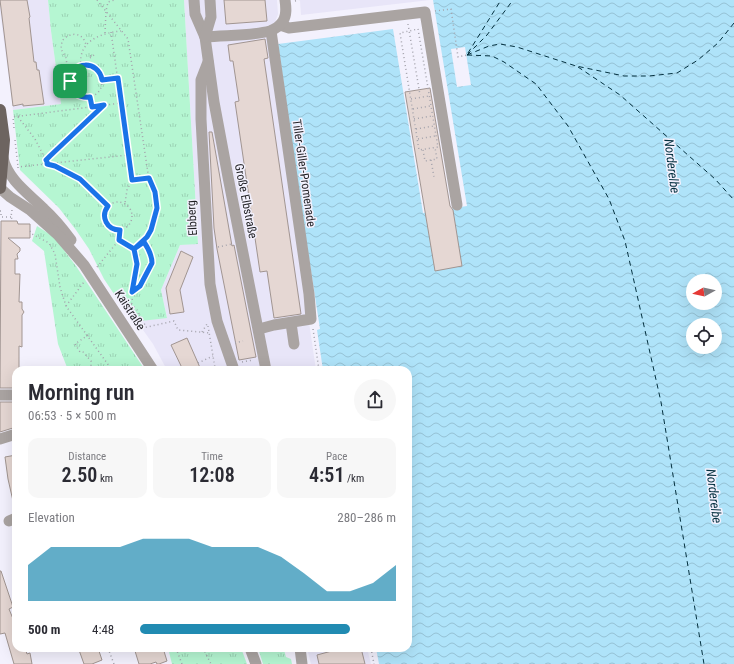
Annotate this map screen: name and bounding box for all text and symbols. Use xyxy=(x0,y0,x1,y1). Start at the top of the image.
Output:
pin xyxy=(53,64,87,98)
icon: arrive xyxy=(59,70,81,92)
street label: Tiller-Giller-Promenade xyxy=(290,118,319,228)
water label: Norderelbe xyxy=(661,138,683,194)
street label: Große Elbstraße xyxy=(232,162,260,240)
street label: Elbberg xyxy=(184,200,200,236)
north arrow xyxy=(686,274,722,310)
map controls xyxy=(686,274,722,354)
street label: Kaistraße xyxy=(112,287,148,333)
button: locate xyxy=(686,318,722,354)
button: share xyxy=(354,379,396,421)
text: Morning run xyxy=(28,380,135,405)
text: 06:53 · 5 × 500 m xyxy=(28,408,116,423)
text: Distance xyxy=(68,450,106,463)
text: Time xyxy=(201,450,223,463)
text: Pace xyxy=(326,450,347,463)
text: 2.50 xyxy=(62,463,97,487)
text: 12:08 xyxy=(189,463,235,487)
text: 4:51 xyxy=(309,463,344,487)
water label: Norderelbe xyxy=(703,468,725,524)
text: km xyxy=(97,472,113,485)
text: /km xyxy=(344,472,364,485)
text: Elevation xyxy=(28,510,75,525)
text: 280–286 m xyxy=(337,510,396,525)
text: 500 m xyxy=(28,622,60,637)
text: 4:48 xyxy=(92,622,114,637)

